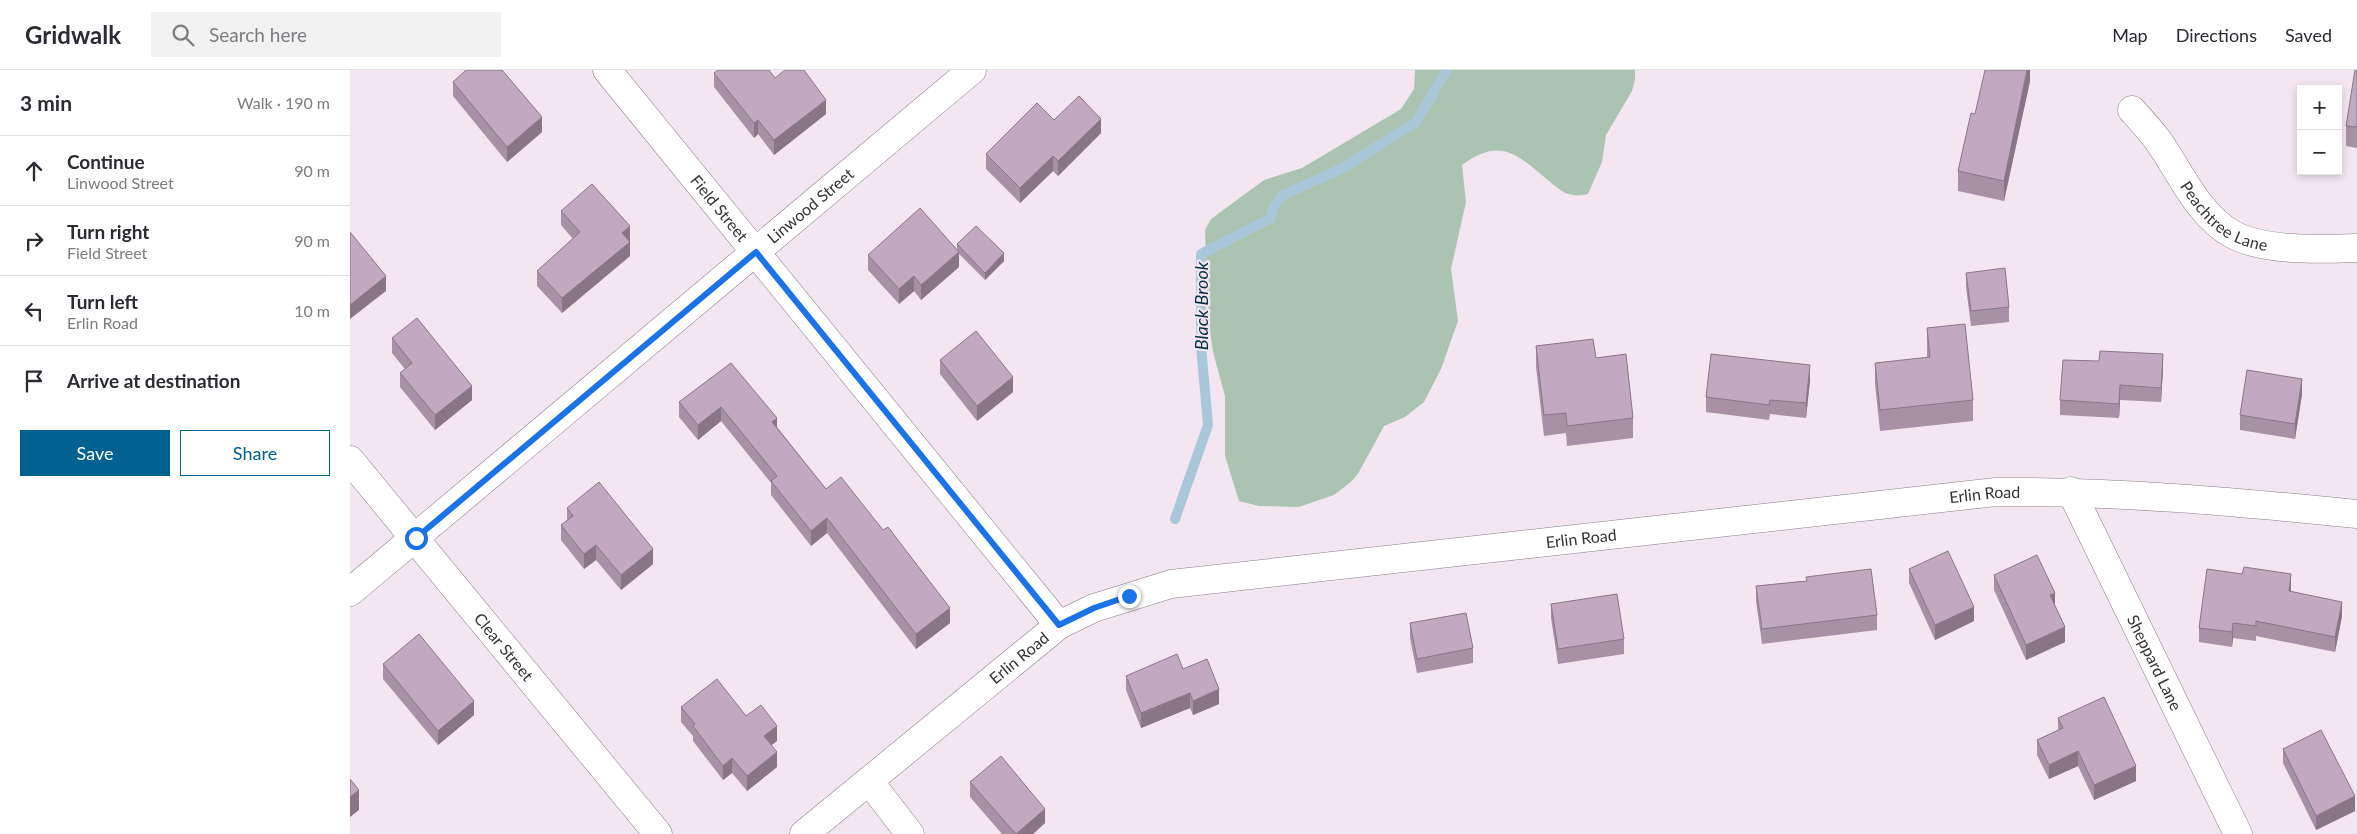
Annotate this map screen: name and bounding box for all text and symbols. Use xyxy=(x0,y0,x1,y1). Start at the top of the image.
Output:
search box xyxy=(151,12,501,57)
text: Gridwalk xyxy=(25,20,121,49)
icon: search xyxy=(169,21,197,49)
text: Search here xyxy=(209,23,307,46)
text: Map xyxy=(2112,24,2148,46)
text: Directions xyxy=(2176,24,2257,46)
text: Saved xyxy=(2285,24,2332,46)
map controls xyxy=(2297,85,2342,175)
button: + xyxy=(2297,85,2342,130)
text: 3 min xyxy=(20,90,72,115)
text: Walk · 190 m xyxy=(237,93,330,112)
button: − xyxy=(2297,130,2342,175)
text: Continue xyxy=(67,150,145,173)
icon: ahead xyxy=(20,157,48,185)
text: 90 m xyxy=(294,161,330,180)
street label: Linwood Street xyxy=(763,163,857,247)
street label: Field Street xyxy=(687,171,753,245)
text: Linwood Street xyxy=(67,173,174,192)
street label: Peachtree Lane xyxy=(2177,177,2269,254)
text: Turn right xyxy=(67,220,149,243)
icon: right xyxy=(20,227,48,255)
text: 90 m xyxy=(294,231,330,250)
text: Field Street xyxy=(67,243,147,262)
water label: Black Brook xyxy=(1190,261,1212,350)
text: Turn left xyxy=(67,290,138,313)
icon: left xyxy=(20,297,48,325)
text: 10 m xyxy=(294,301,330,320)
text: Erlin Road xyxy=(67,313,138,332)
icon: arrive xyxy=(20,367,48,395)
text: Arrive at destination xyxy=(67,369,240,392)
button: Save xyxy=(20,430,170,476)
button: Share xyxy=(180,430,330,476)
street label: Erlin Road xyxy=(1948,482,2020,506)
street label: Erlin Road xyxy=(1545,524,1617,551)
route start xyxy=(405,527,428,550)
route end xyxy=(1118,585,1141,608)
street label: Clear Street xyxy=(471,609,538,685)
street label: Sheppard Lane xyxy=(2124,612,2186,713)
street label: Erlin Road xyxy=(985,628,1052,687)

